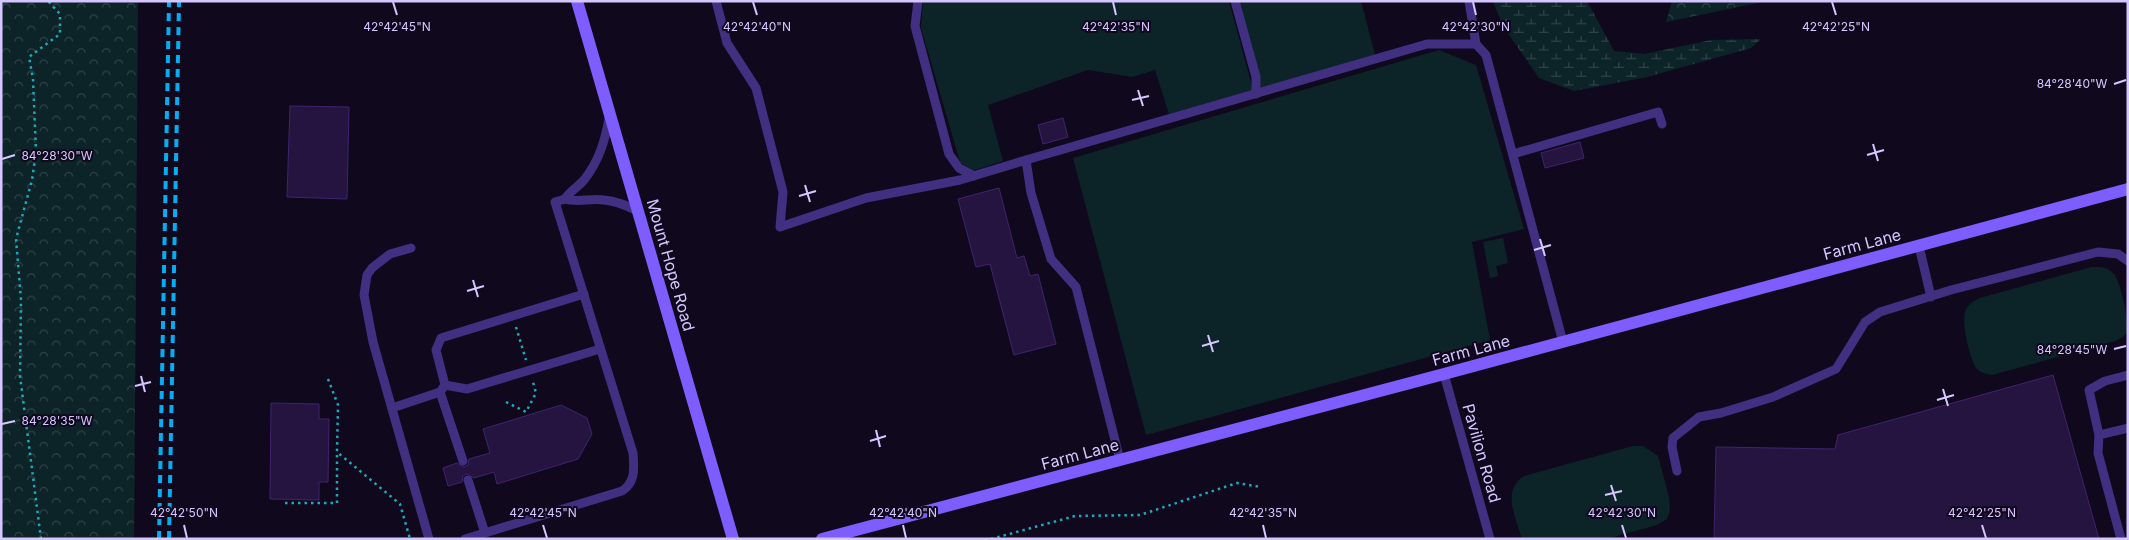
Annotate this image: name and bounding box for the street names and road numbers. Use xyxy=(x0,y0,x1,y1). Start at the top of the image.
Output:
street label: Mount Hope Road xyxy=(643,197,699,333)
street label: Farm Lane xyxy=(1821,224,1903,264)
street label: Farm Lane xyxy=(1430,330,1512,370)
street label: Pavilion Road xyxy=(1458,401,1506,505)
street label: Farm Lane xyxy=(1039,434,1121,474)

